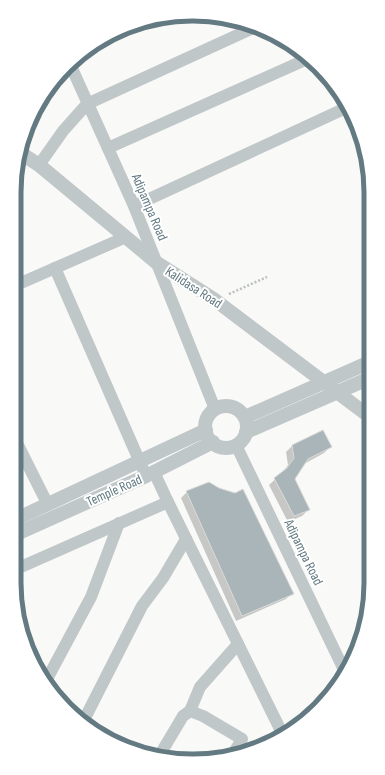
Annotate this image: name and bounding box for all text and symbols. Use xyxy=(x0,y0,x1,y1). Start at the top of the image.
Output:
street label: Adipampa Road xyxy=(127,170,171,243)
street label: Kalidasa Road xyxy=(162,263,225,312)
street label: Temple Road xyxy=(84,471,145,510)
street label: Adipampa Road xyxy=(280,516,327,588)

